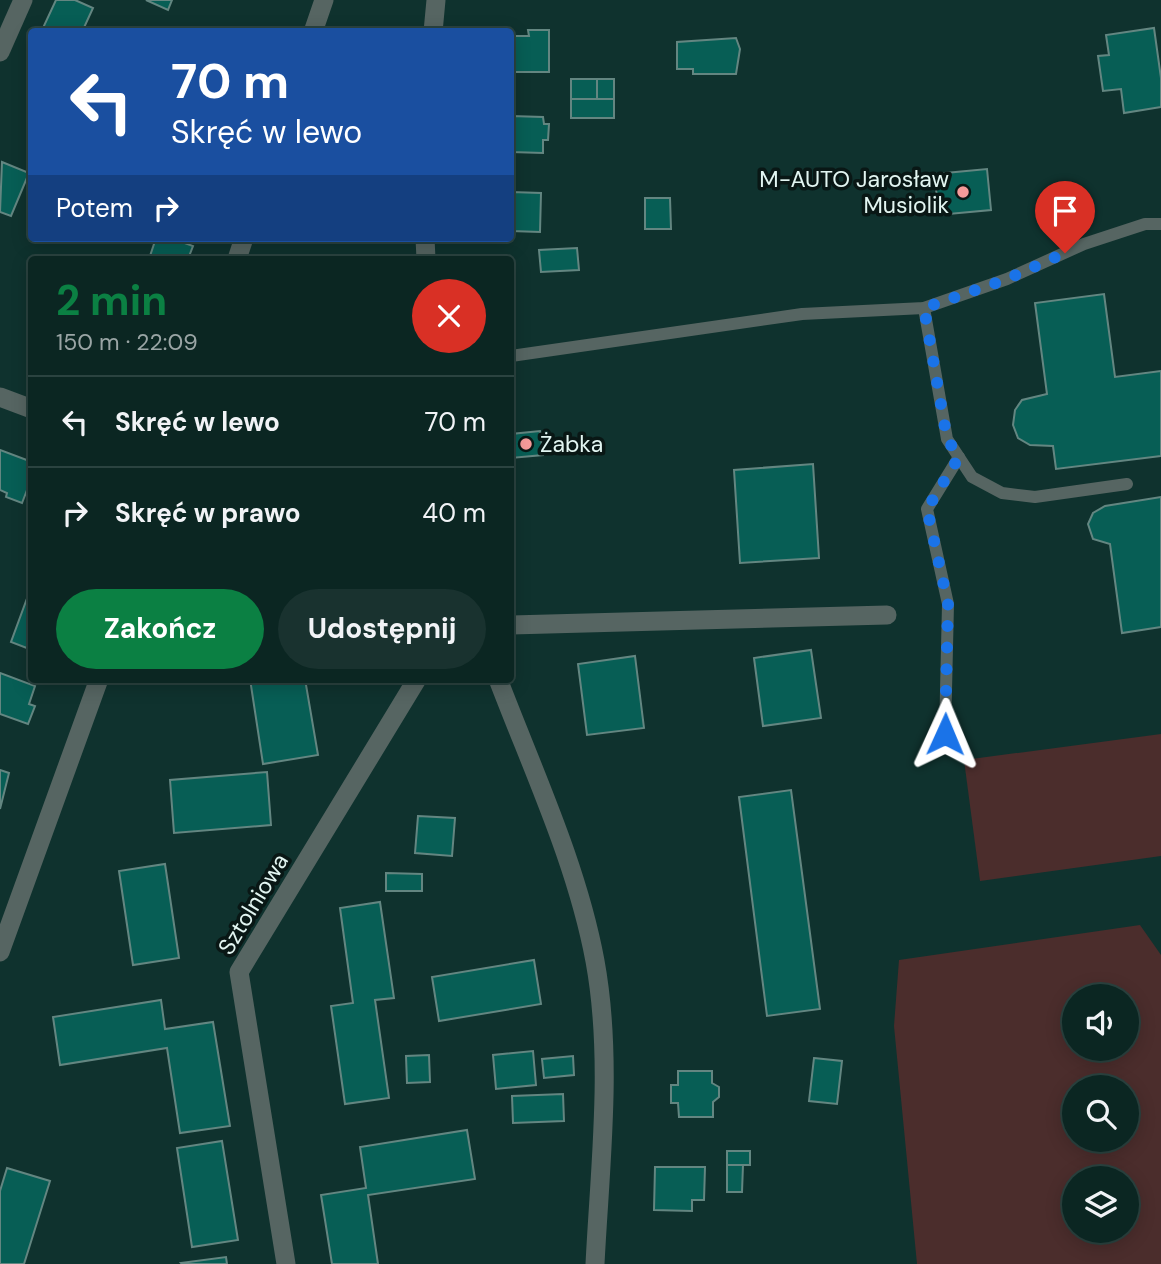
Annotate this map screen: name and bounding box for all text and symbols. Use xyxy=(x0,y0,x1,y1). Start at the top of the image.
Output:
text: 70 m xyxy=(171,49,289,113)
icon: left xyxy=(56,56,147,147)
text: Skręć w lewo xyxy=(171,111,362,153)
place label: M-AUTO Jarosław Musiolik xyxy=(759,164,949,220)
pin xyxy=(1035,181,1095,253)
marker: M-AUTO Jarosław Musiolik xyxy=(955,184,971,200)
icon: right xyxy=(147,189,185,227)
text: Potem xyxy=(56,191,133,225)
icon: arrive xyxy=(1046,192,1084,230)
text: 2 min xyxy=(56,273,167,328)
button: close xyxy=(412,279,486,353)
text: 150 m · 22:09 xyxy=(56,327,198,357)
icon: left xyxy=(56,403,94,441)
text: Skręć w lewo xyxy=(115,405,280,439)
text: 70 m xyxy=(425,405,486,439)
place label: Żabka xyxy=(540,429,603,459)
marker: Żabka xyxy=(518,436,534,452)
icon: right xyxy=(56,494,94,532)
text: Skręć w prawo xyxy=(115,496,301,530)
text: 40 m xyxy=(422,496,486,530)
button: Zakończ xyxy=(56,589,264,669)
button: Udostępnij xyxy=(278,589,486,669)
position arrow xyxy=(908,697,982,771)
street label: Sztolniowa xyxy=(211,848,295,960)
map controls xyxy=(1062,984,1139,1243)
button: sound xyxy=(1062,984,1139,1061)
button: search xyxy=(1062,1075,1139,1152)
button: layers xyxy=(1062,1166,1139,1243)

